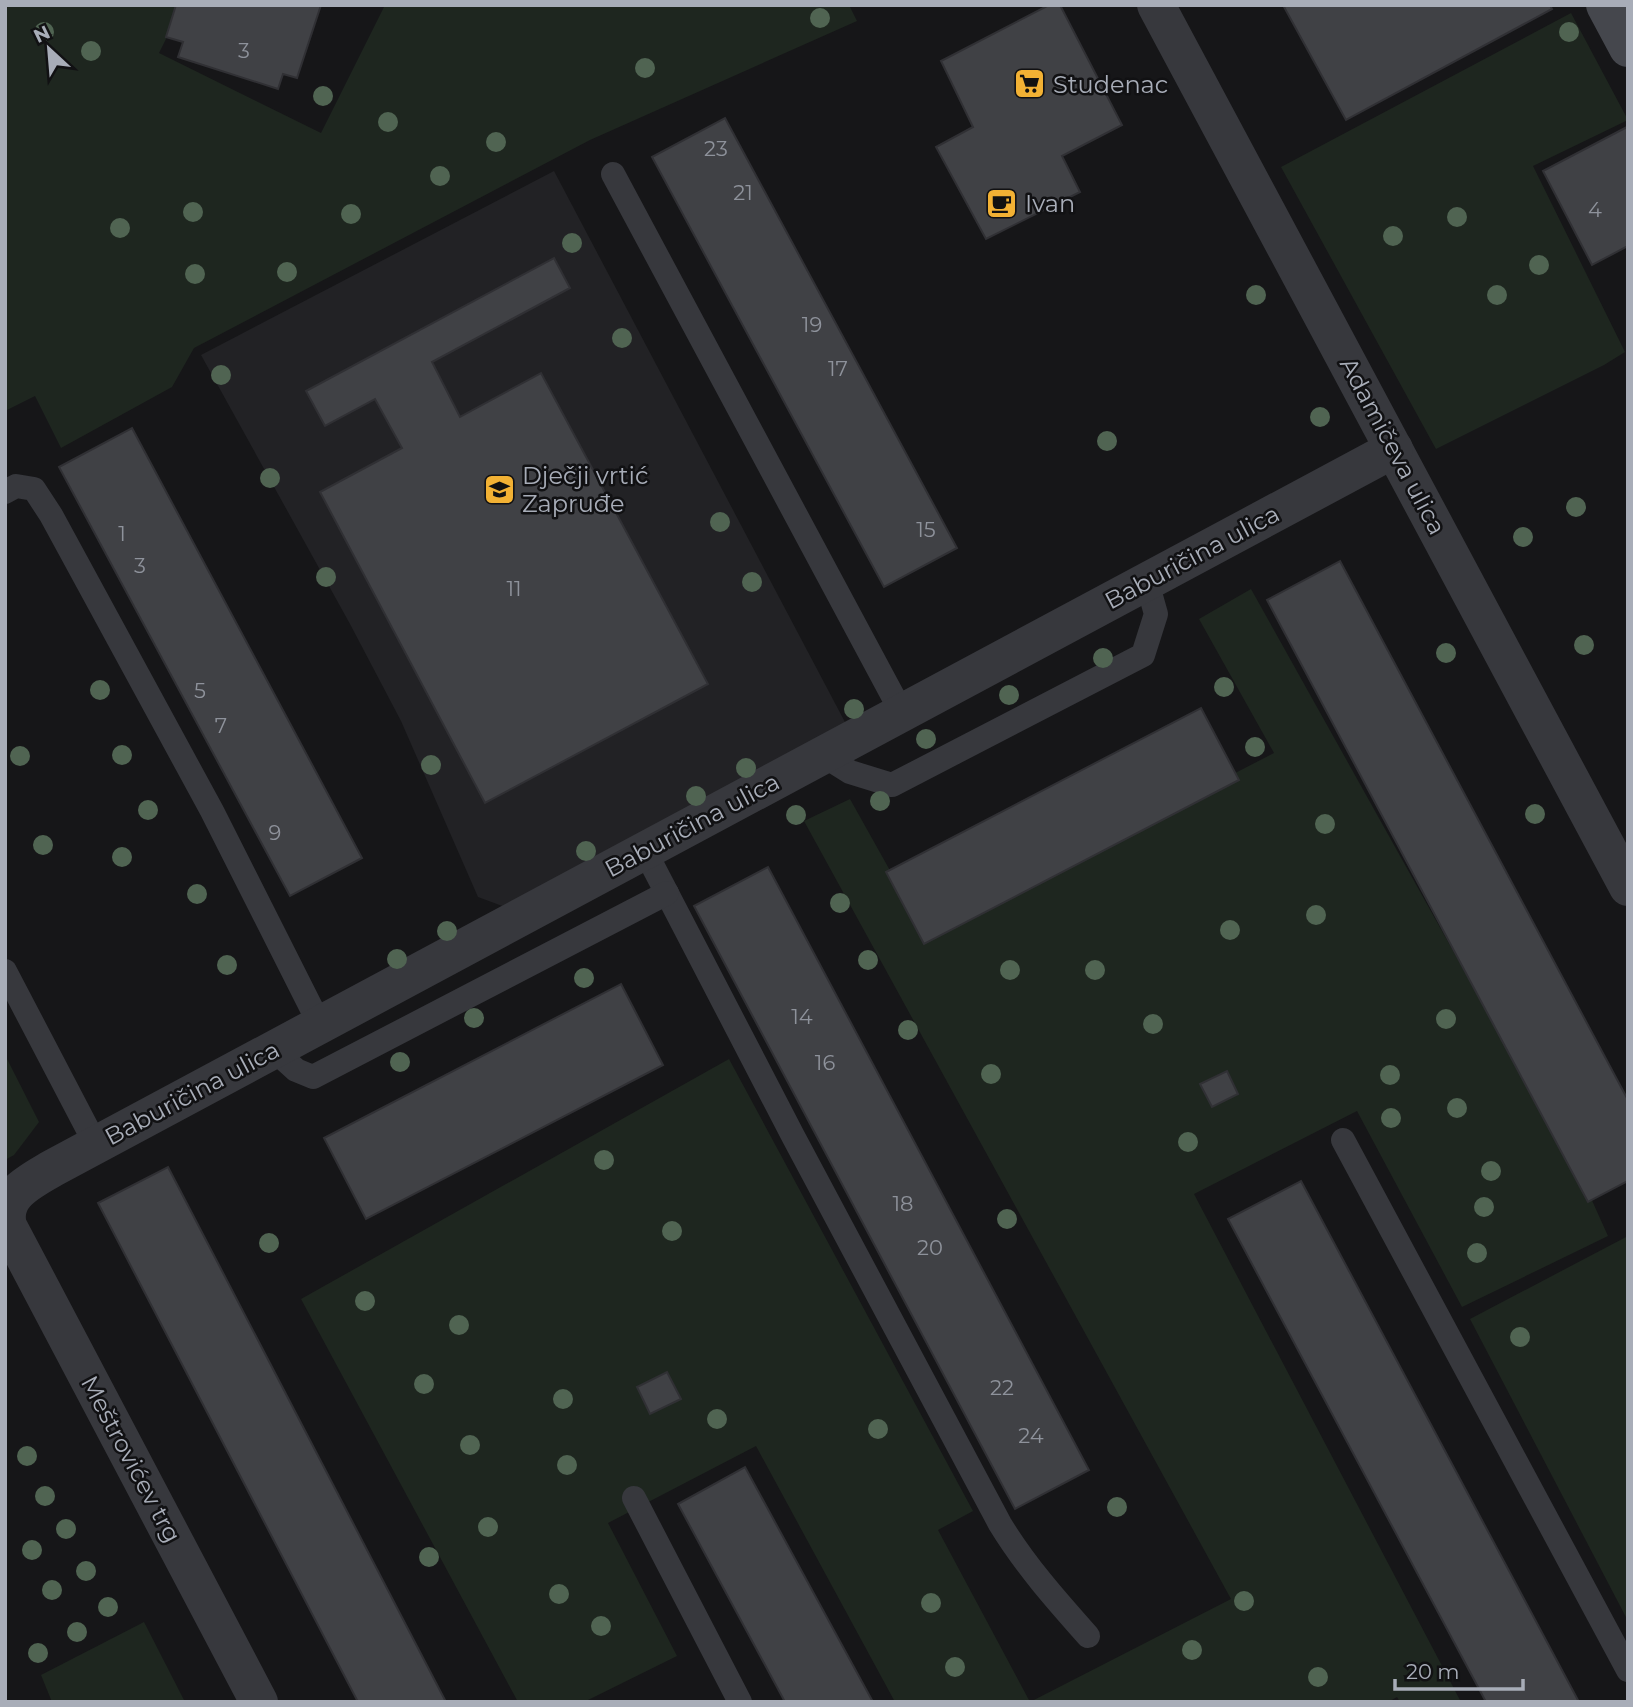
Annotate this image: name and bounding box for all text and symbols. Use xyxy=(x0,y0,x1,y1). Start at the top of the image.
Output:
north arrow xyxy=(14,14,84,84)
text: N xyxy=(30,20,54,48)
house number: 3 xyxy=(238,38,250,63)
supermarket icon: Studenac xyxy=(1013,67,1047,101)
place label: Studenac xyxy=(1053,70,1168,99)
house number: 23 xyxy=(704,136,728,161)
house number: 21 xyxy=(733,180,753,205)
cafe icon: Ivan xyxy=(985,186,1019,220)
place label: Ivan xyxy=(1025,189,1075,218)
house number: 4 xyxy=(1588,197,1602,222)
house number: 19 xyxy=(802,312,822,337)
street label: Adamičeva ulica xyxy=(1334,352,1452,540)
house number: 17 xyxy=(828,356,848,381)
place label: Dječji vrtić Zapruđe xyxy=(522,461,648,518)
school or university icon: Dječji vrtić Zapruđe xyxy=(482,472,516,506)
street label: Baburičina ulica xyxy=(1100,499,1284,615)
house number: 15 xyxy=(916,517,936,542)
house number: 1 xyxy=(118,521,126,546)
house number: 3 xyxy=(134,553,146,578)
house number: 11 xyxy=(506,576,522,601)
house number: 5 xyxy=(194,678,206,703)
house number: 7 xyxy=(215,713,227,738)
street label: Baburičina ulica xyxy=(600,767,784,883)
house number: 9 xyxy=(269,820,281,845)
house number: 14 xyxy=(791,1004,813,1029)
street label: Baburičina ulica xyxy=(100,1035,284,1151)
house number: 16 xyxy=(815,1050,835,1075)
house number: 18 xyxy=(893,1191,913,1216)
house number: 20 xyxy=(917,1235,943,1260)
street label: Meštrovićev trg xyxy=(75,1371,187,1547)
house number: 22 xyxy=(990,1375,1014,1400)
house number: 24 xyxy=(1018,1423,1044,1448)
scale bar xyxy=(1395,1648,1523,1692)
text: 20 m xyxy=(1406,1659,1460,1684)

